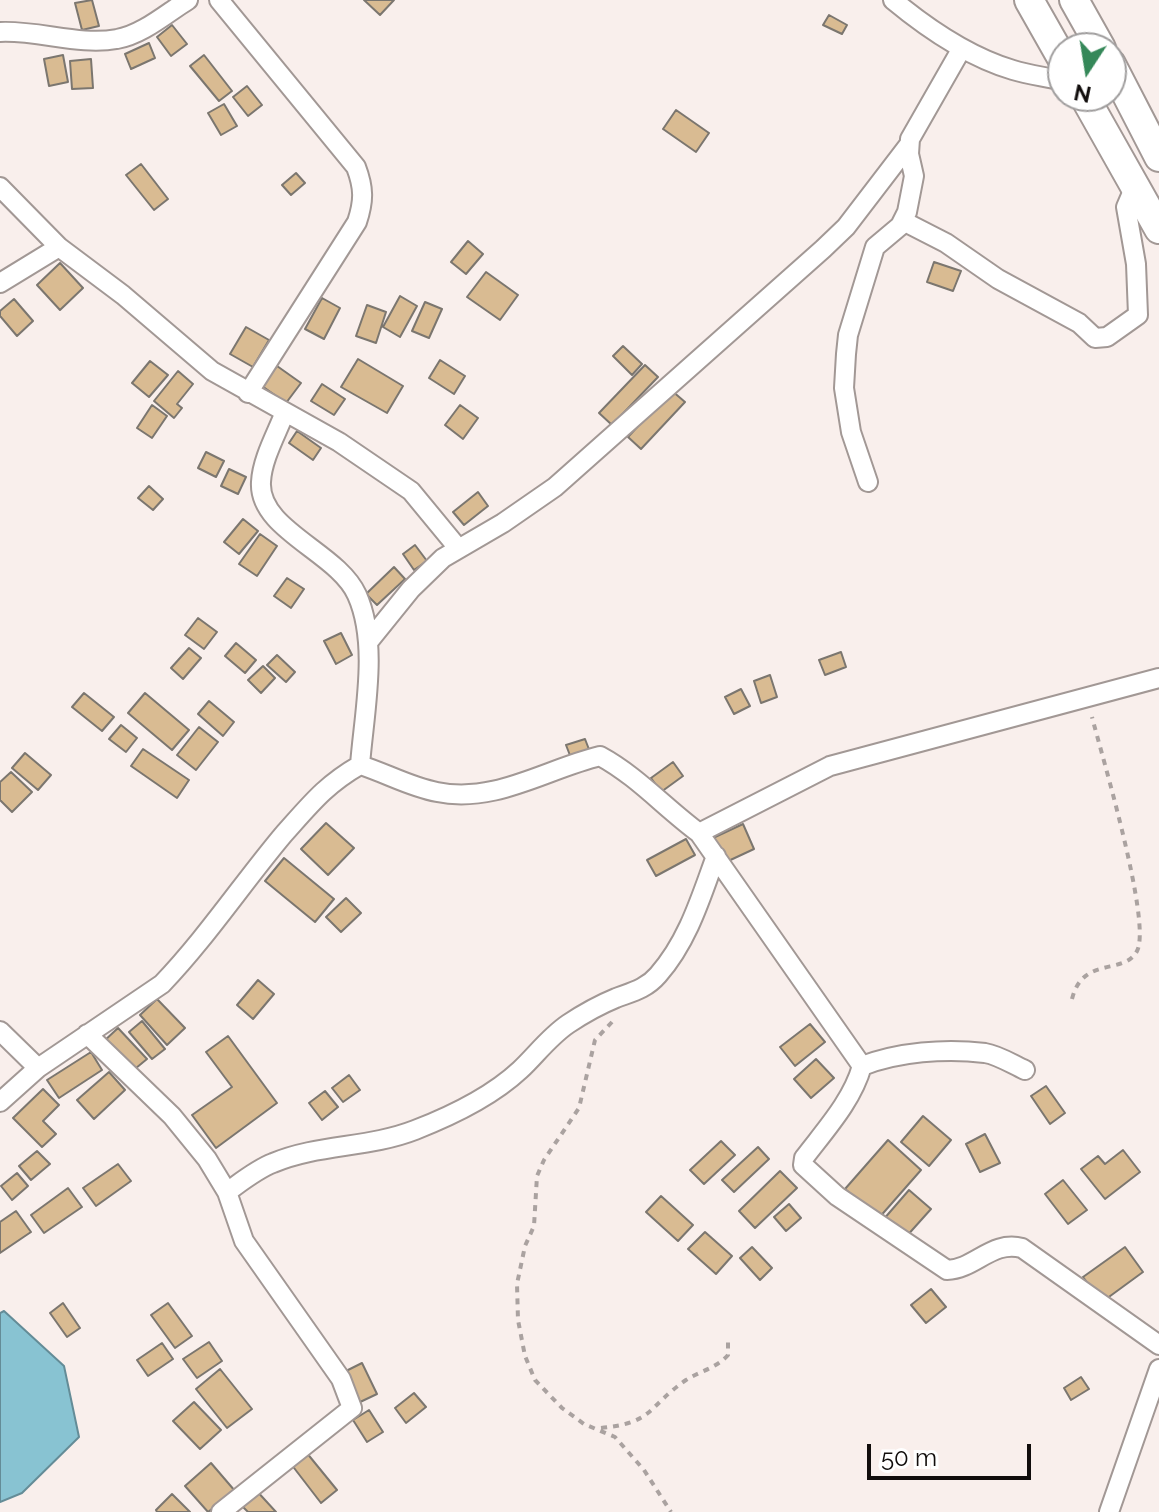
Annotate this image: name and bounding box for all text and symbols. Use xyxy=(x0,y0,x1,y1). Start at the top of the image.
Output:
north arrow xyxy=(1047,32,1127,112)
text: N xyxy=(1072,79,1093,108)
scale bar xyxy=(871,1428,1035,1478)
text: 50 m xyxy=(881,1443,937,1472)

